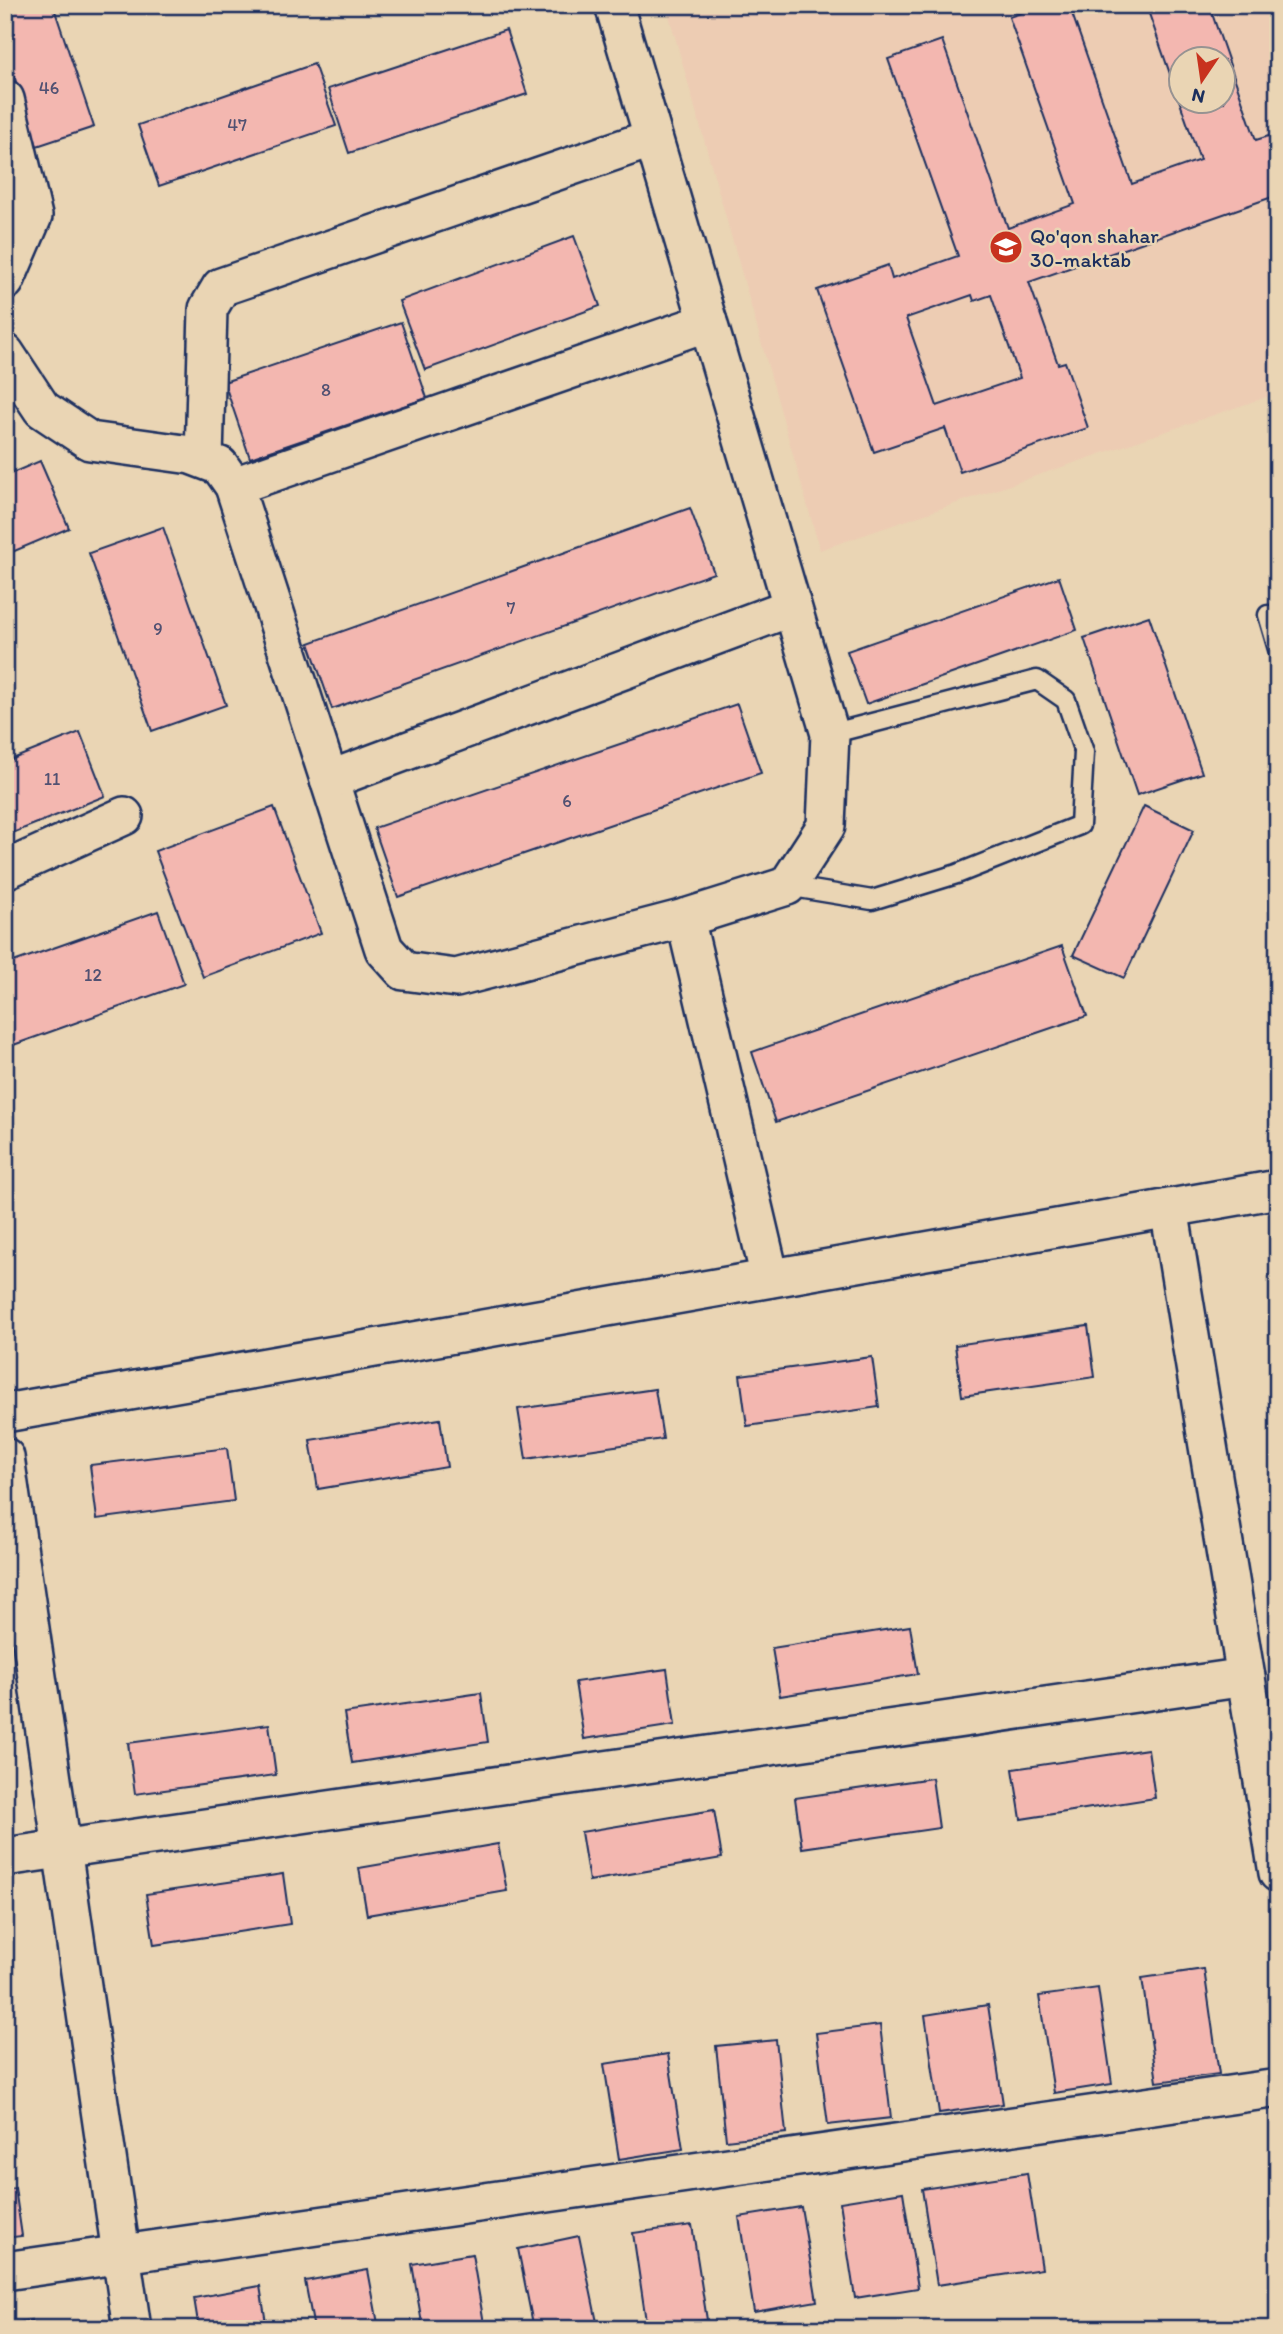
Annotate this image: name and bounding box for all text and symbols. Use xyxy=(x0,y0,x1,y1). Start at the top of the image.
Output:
north arrow xyxy=(1168,46,1238,116)
house number: 46 xyxy=(39,77,59,99)
text: N xyxy=(1189,83,1207,109)
house number: 47 xyxy=(227,114,247,136)
place label: Qo'qon shahar 30-maktab xyxy=(1030,223,1159,272)
school or university icon: Qo'qon shahar 30-maktab xyxy=(987,228,1025,266)
house number: 8 xyxy=(321,379,331,401)
house number: 7 xyxy=(507,597,516,619)
house number: 9 xyxy=(153,618,163,640)
house number: 11 xyxy=(44,768,60,790)
house number: 6 xyxy=(562,790,572,812)
house number: 12 xyxy=(84,964,102,986)

